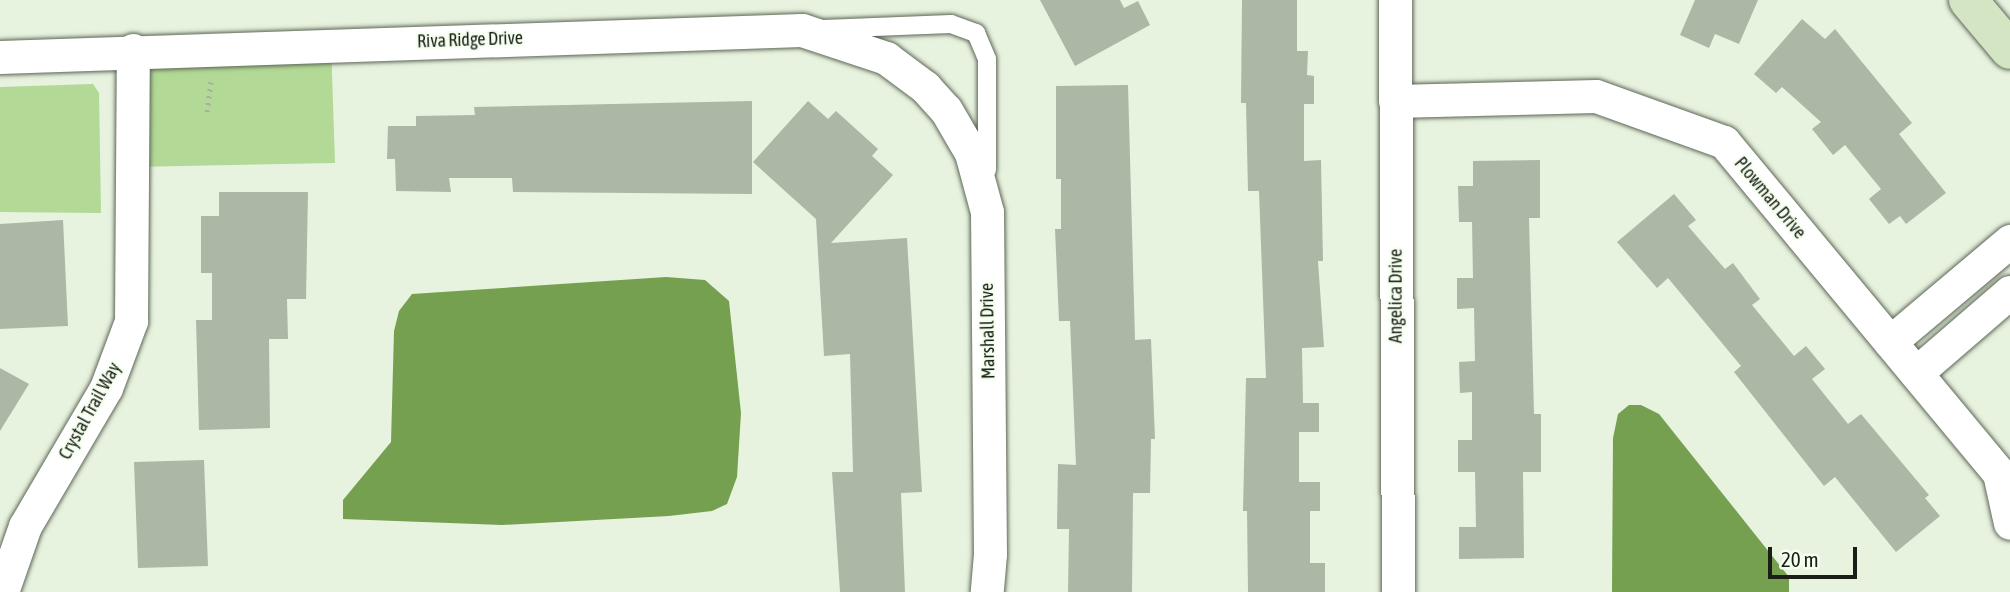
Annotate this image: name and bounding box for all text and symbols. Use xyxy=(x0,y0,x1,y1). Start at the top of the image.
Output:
street label: Riva Ridge Drive xyxy=(417,27,523,53)
street label: Plowman Drive xyxy=(1730,153,1810,243)
street label: Angelica Drive xyxy=(1385,249,1407,343)
street label: Marshall Drive xyxy=(976,283,1000,379)
street label: Crystal Trail Way xyxy=(54,359,126,463)
scale bar xyxy=(1772,532,1861,576)
text: 20 m xyxy=(1781,547,1819,571)

